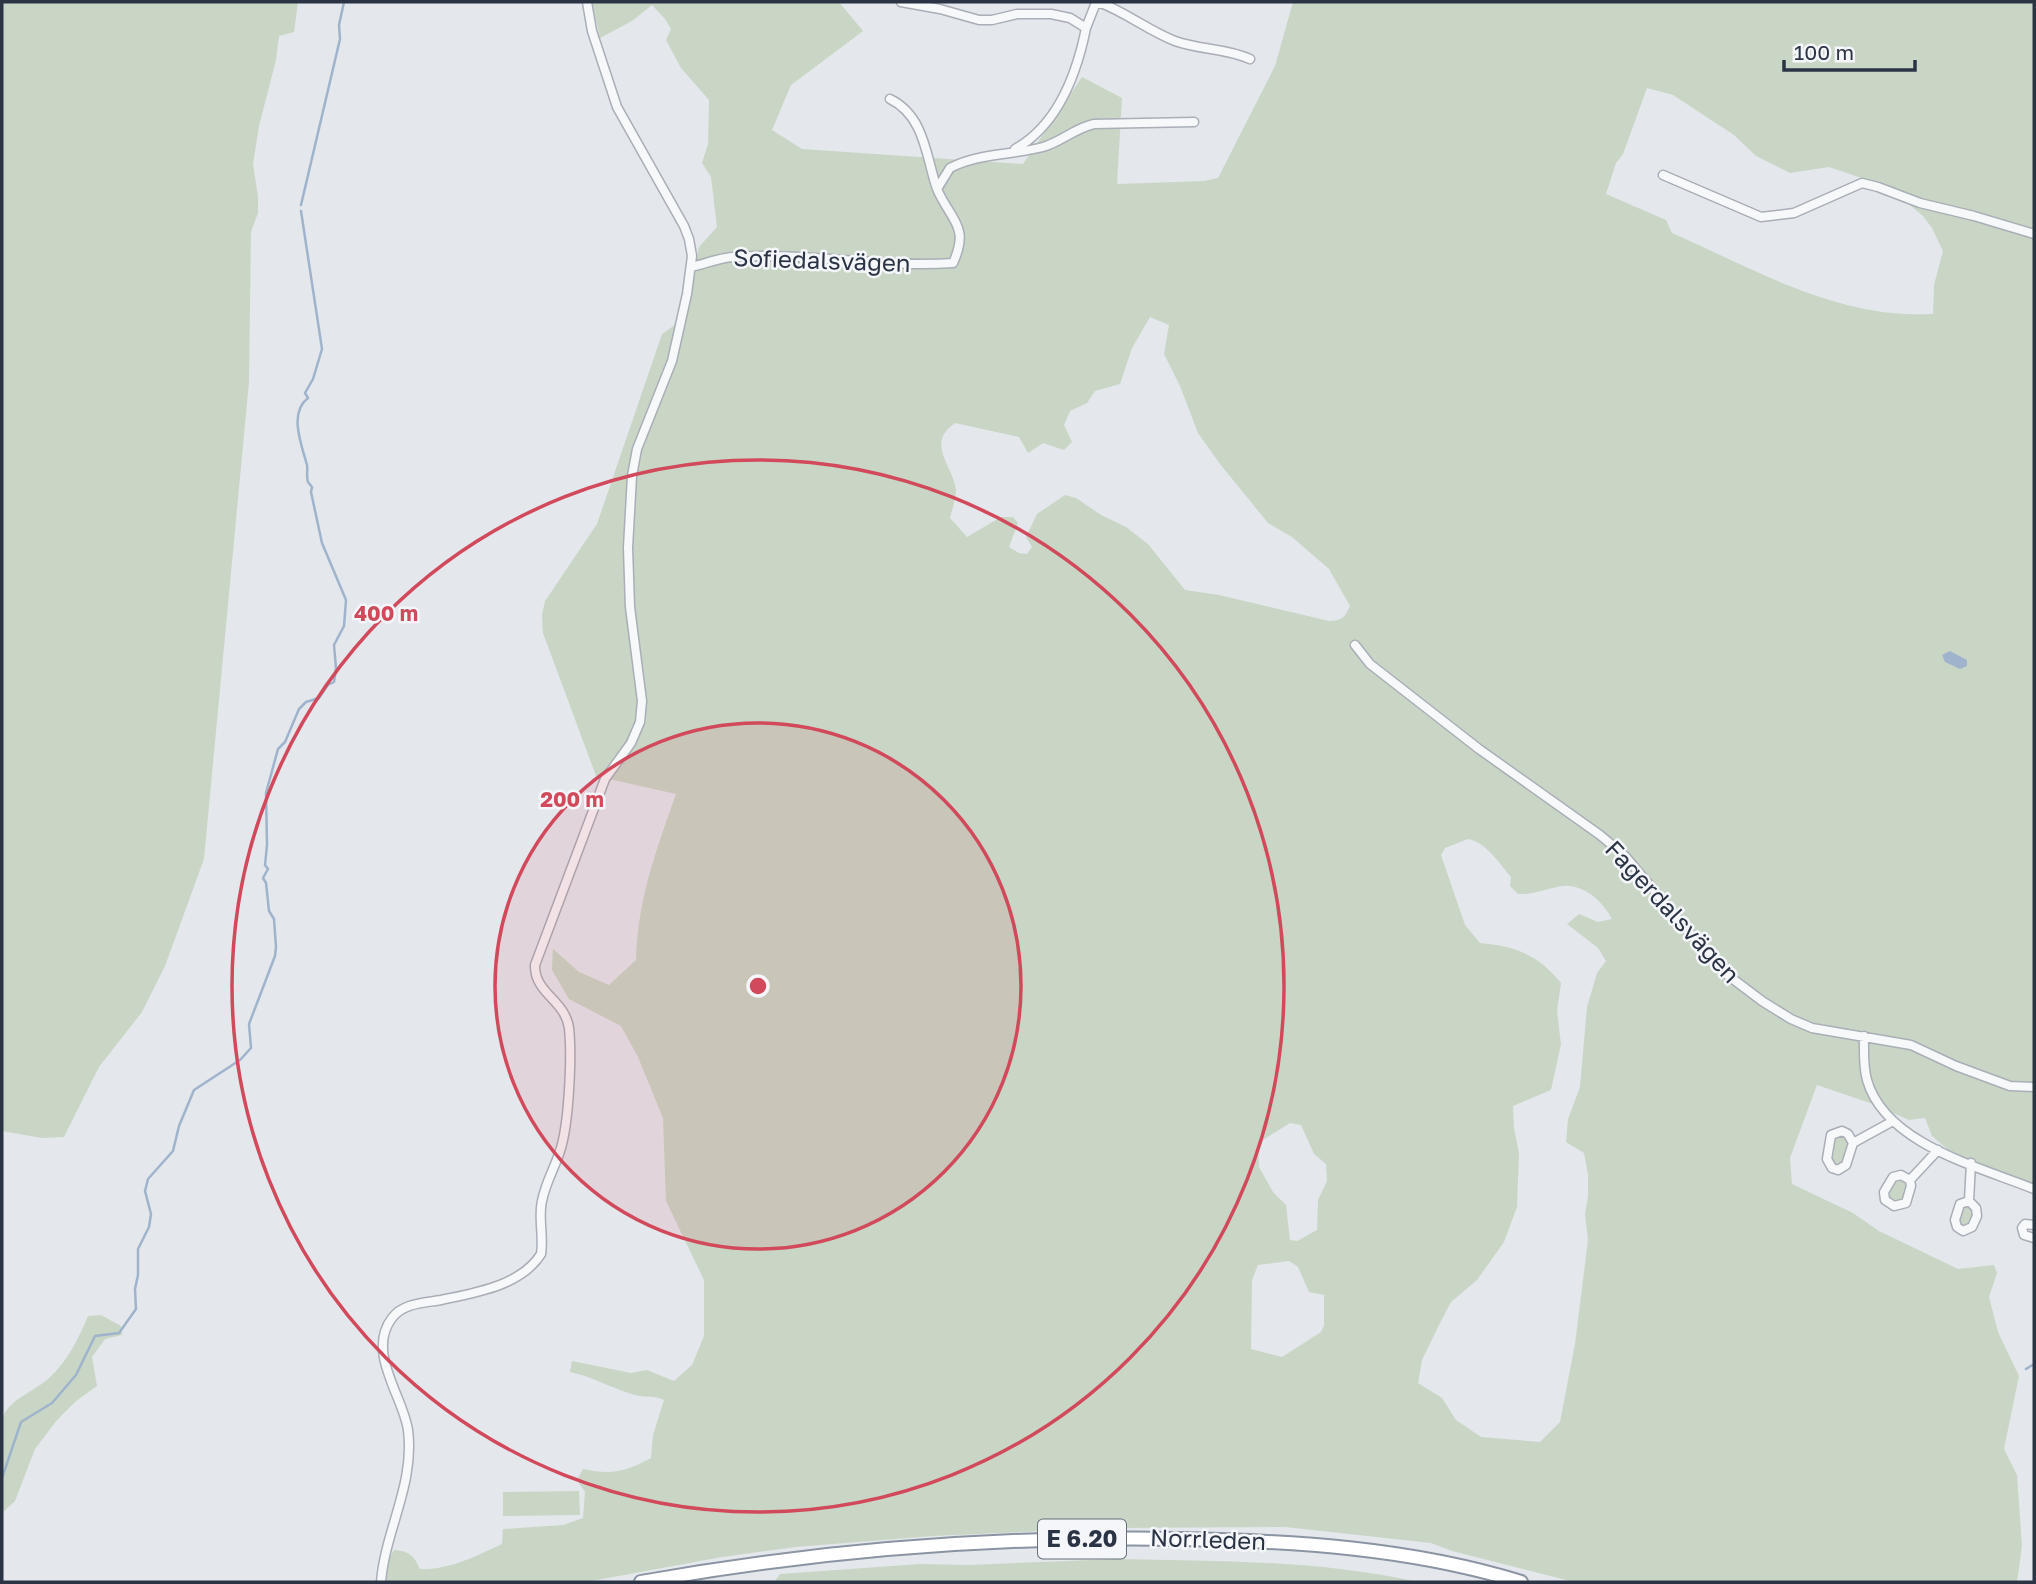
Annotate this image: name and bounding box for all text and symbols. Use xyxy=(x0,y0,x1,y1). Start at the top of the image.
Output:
scale bar xyxy=(1784,28,1915,72)
text: 100 m xyxy=(1794,39,1854,65)
street label: Sofiedalsvägen xyxy=(733,242,911,277)
text: 400 m xyxy=(354,600,418,626)
text: 200 m xyxy=(540,786,604,812)
street label: Fagerdalsvägen xyxy=(1600,834,1746,988)
centre of rings xyxy=(746,974,770,998)
road number: E 6.20 xyxy=(1038,1520,1126,1558)
street label: Norrleden xyxy=(1149,1522,1267,1555)

